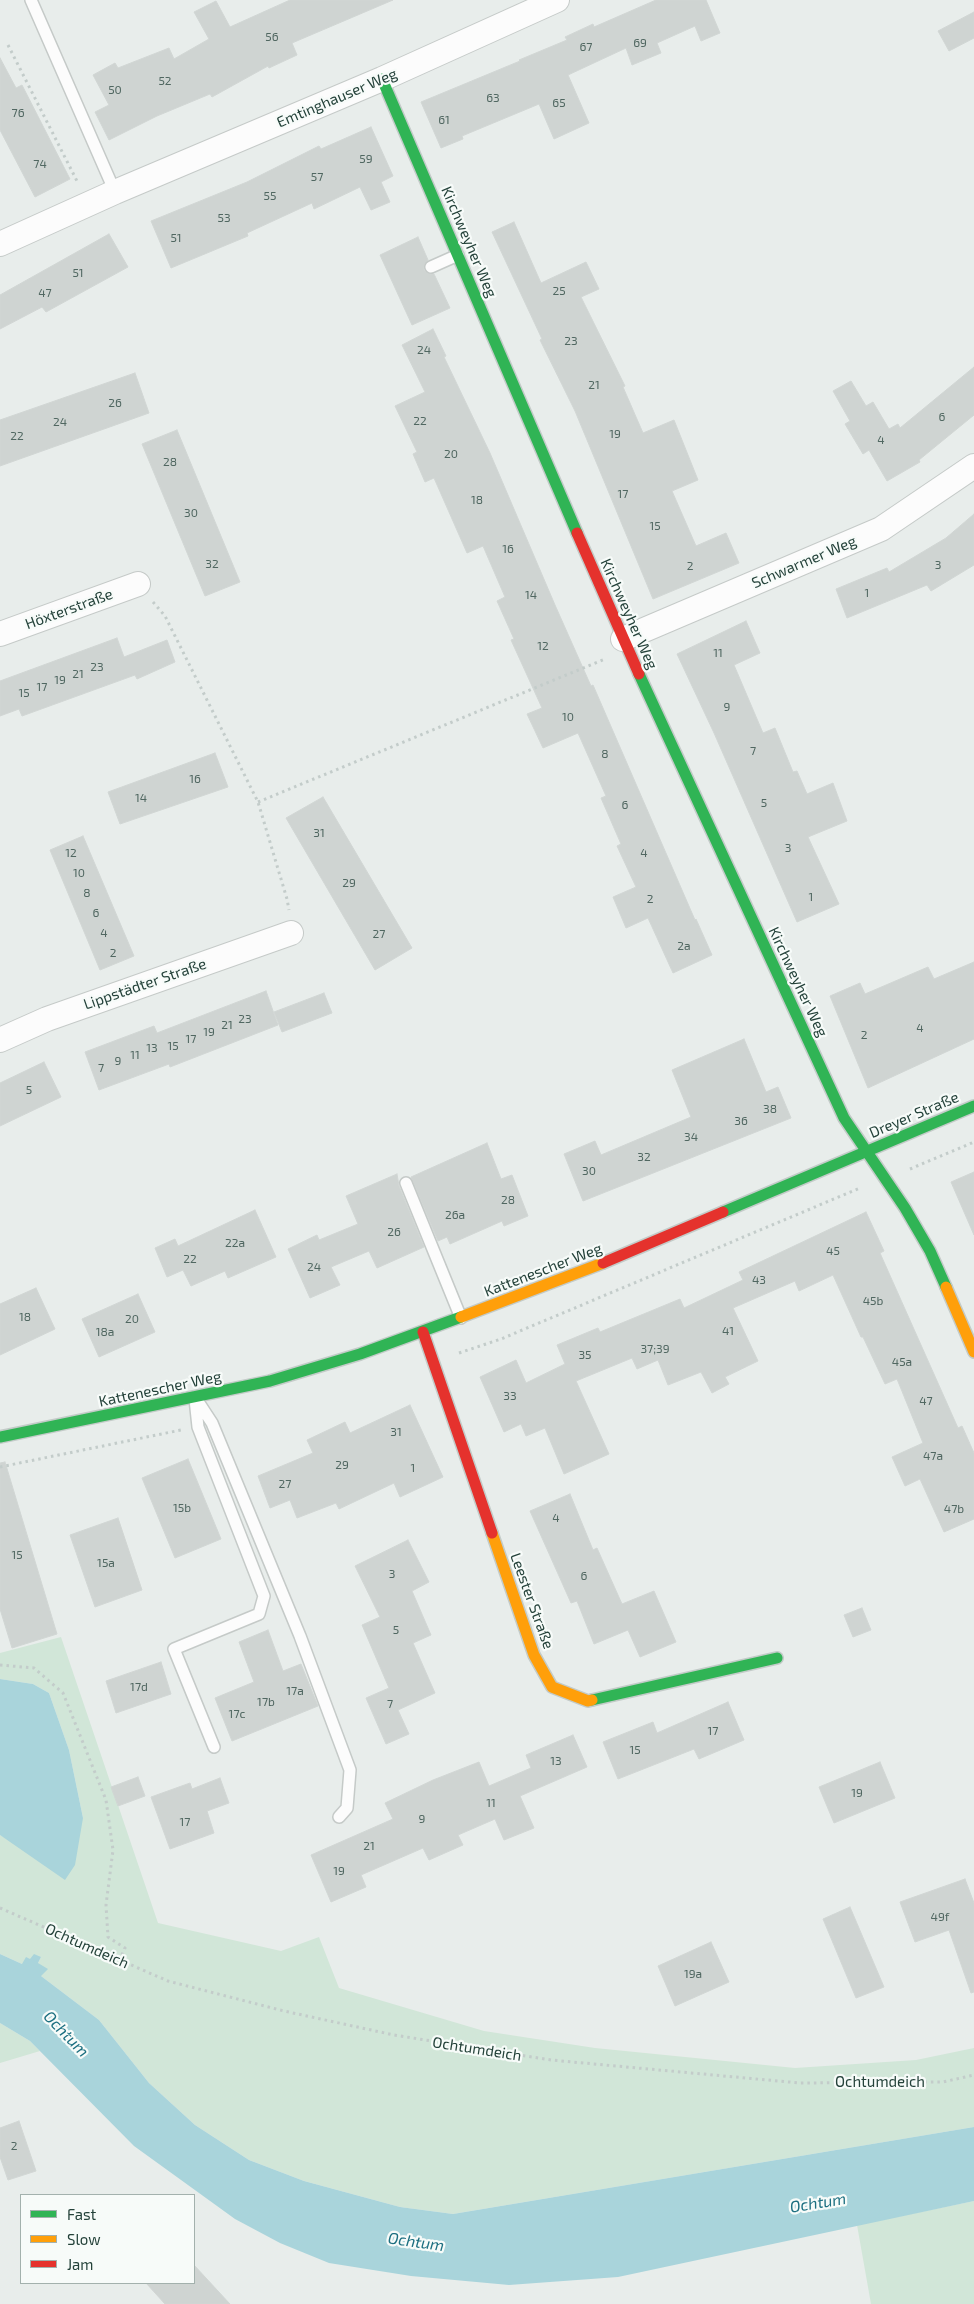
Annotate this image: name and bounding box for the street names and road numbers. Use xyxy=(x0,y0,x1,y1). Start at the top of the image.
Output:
street label: Emtinghauser Weg xyxy=(274,65,400,131)
street label: Kirchweyher Weg xyxy=(437,184,501,300)
street label: Schwarmer Weg xyxy=(749,532,859,592)
street label: Kirchweyher Weg xyxy=(597,556,661,672)
street label: Höxterstraße xyxy=(23,585,115,633)
street label: Kirchweyher Weg xyxy=(765,924,831,1040)
street label: Lippstädter Straße xyxy=(81,955,209,1013)
street label: Dreyer Straße xyxy=(867,1088,961,1142)
street label: Kattenescher Weg xyxy=(482,1239,604,1301)
street label: Kattenescher Weg xyxy=(97,1367,223,1411)
street label: Leester Straße xyxy=(506,1550,558,1652)
street label: Ochtumdeich xyxy=(42,1919,132,1973)
street label: Ochtumdeich xyxy=(431,2033,523,2065)
street label: Ochtumdeich xyxy=(835,2073,925,2091)

